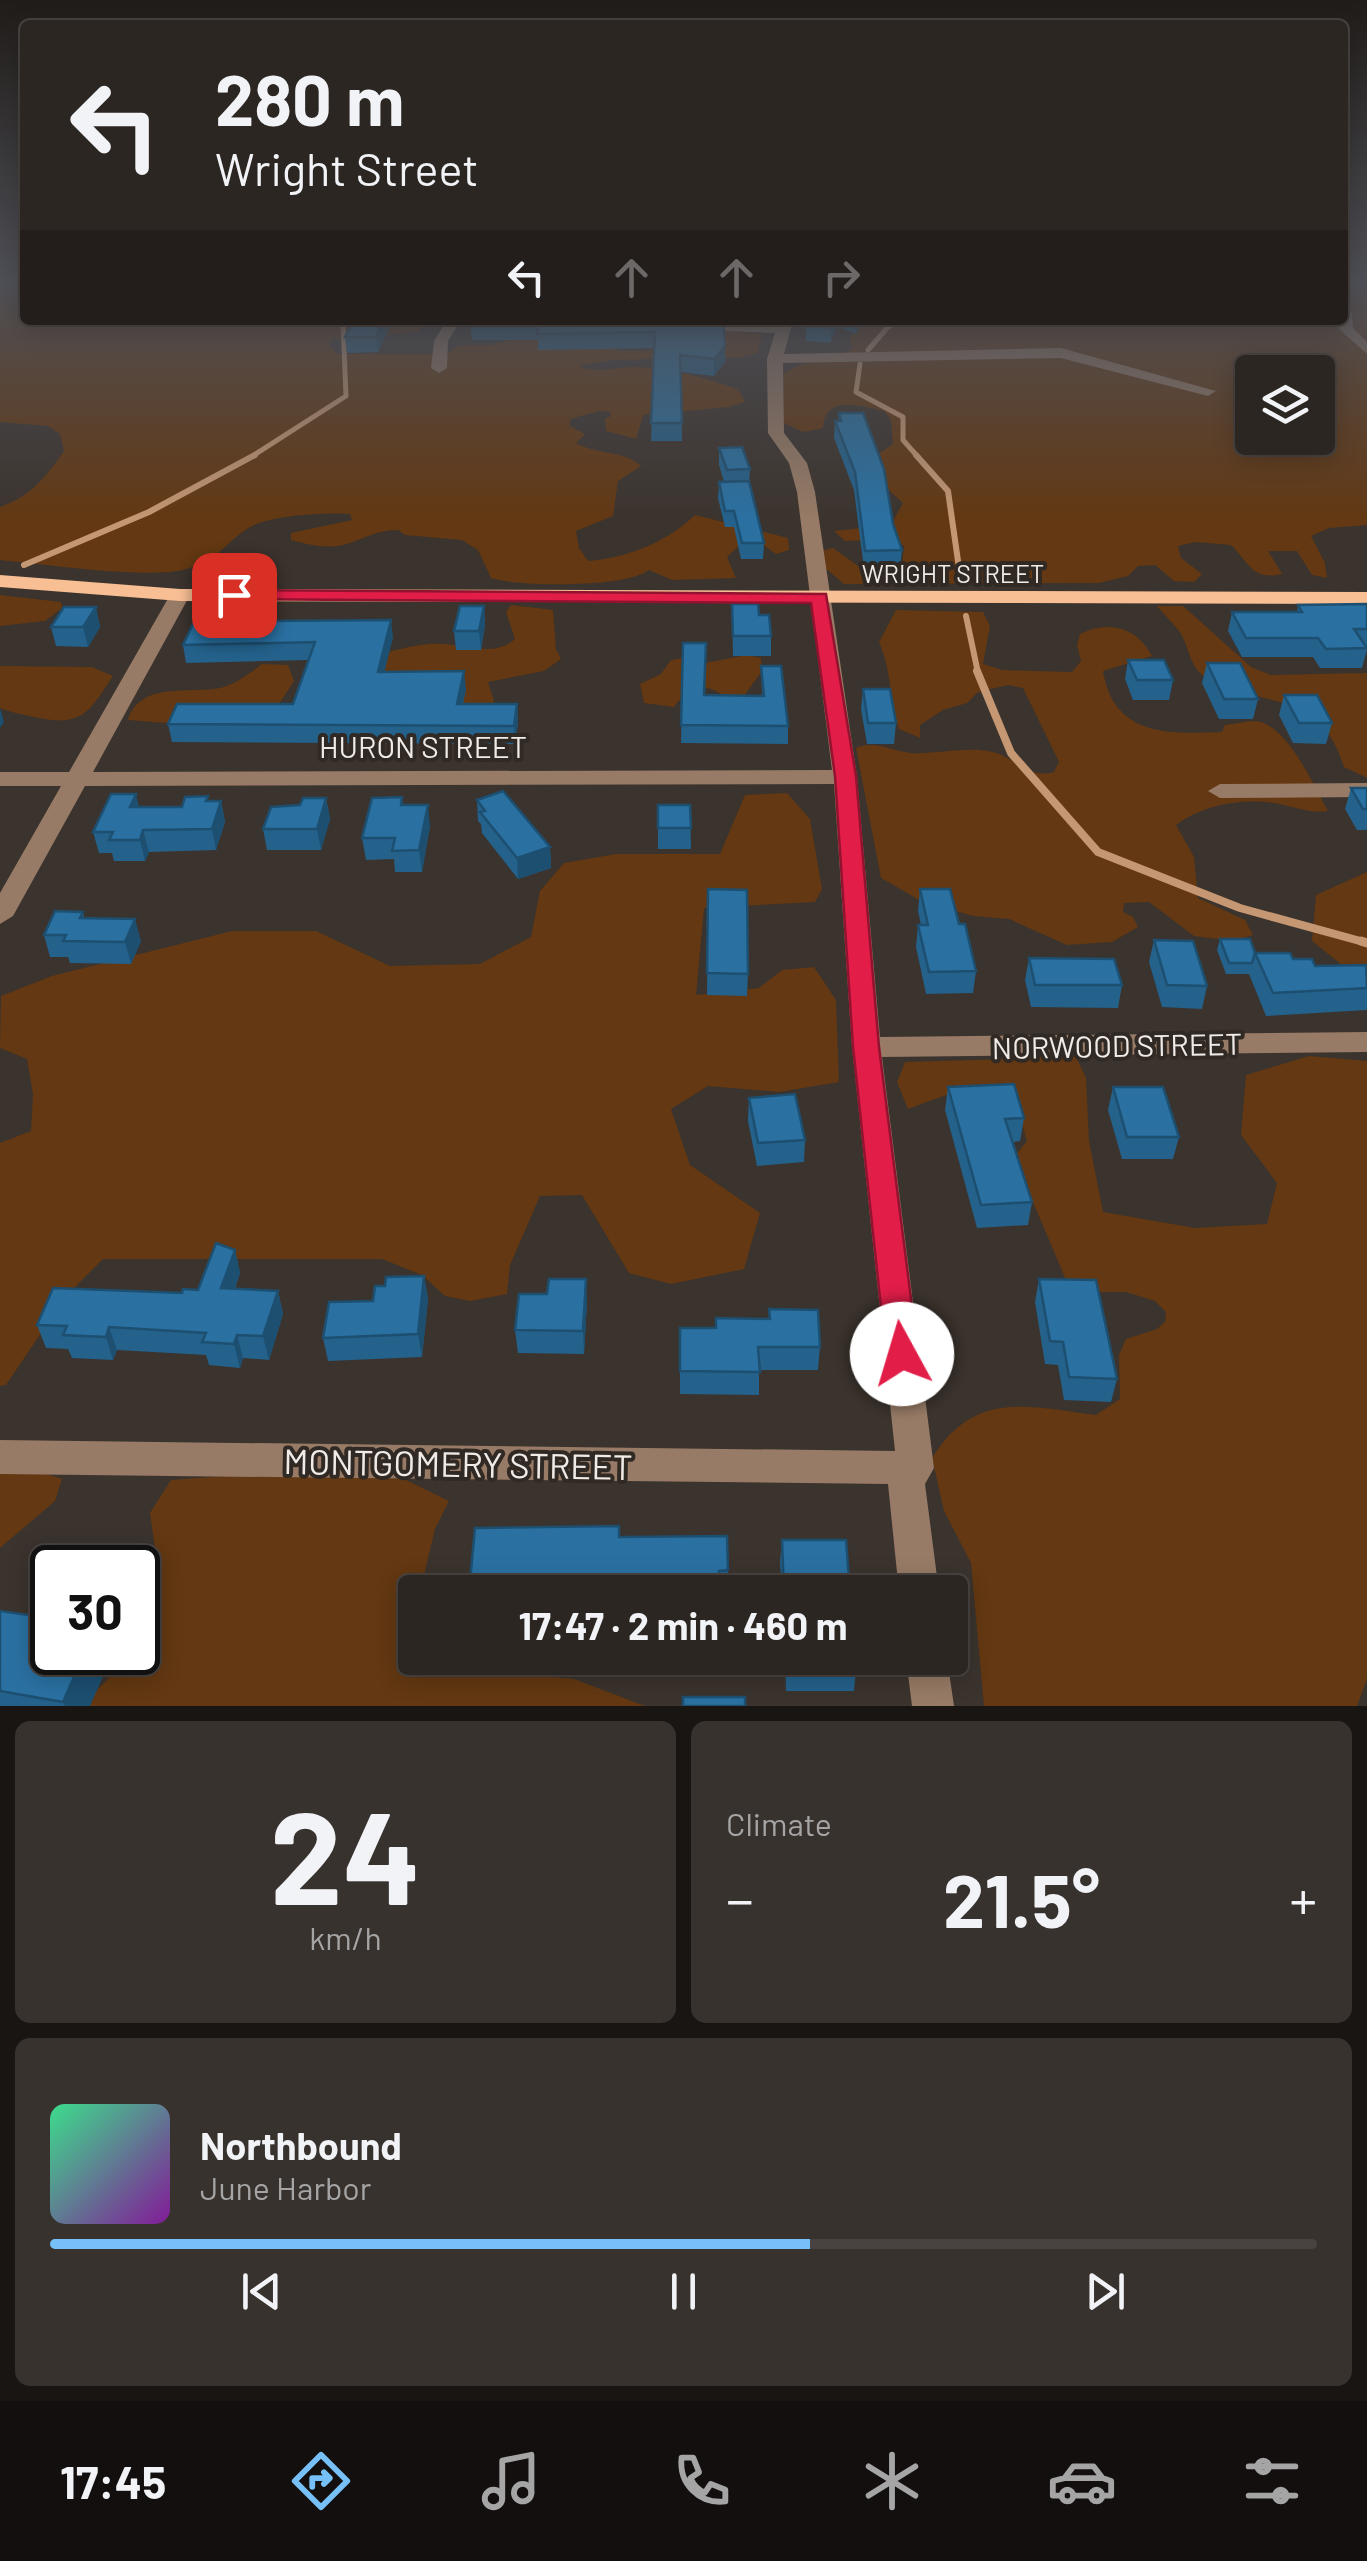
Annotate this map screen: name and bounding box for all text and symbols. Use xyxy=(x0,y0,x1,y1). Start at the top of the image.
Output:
text: 280 m xyxy=(215,56,404,140)
icon: left xyxy=(50,60,180,190)
text: Wright Street xyxy=(215,141,479,195)
icon: left xyxy=(499,250,554,305)
icon: ahead xyxy=(604,250,659,305)
icon: ahead xyxy=(709,250,764,305)
icon: right xyxy=(814,250,869,305)
map controls xyxy=(1235,355,1335,455)
button: layers xyxy=(1235,355,1335,455)
pin xyxy=(192,553,277,638)
street label: WRIGHT STREET xyxy=(862,558,1044,588)
icon: arrive xyxy=(207,568,262,623)
street label: HURON STREET xyxy=(319,728,527,764)
street label: NORWOOD STREET xyxy=(992,1025,1242,1065)
position arrow xyxy=(850,1302,954,1406)
street label: MONTGOMERY STREET xyxy=(283,1439,633,1487)
speed limit sign: 30 xyxy=(30,1545,160,1675)
text: 17:47 · 2 min · 460 m xyxy=(519,1602,847,1648)
text: 24 xyxy=(270,1775,421,1931)
text: Climate xyxy=(726,1804,832,1842)
text: 21.5° xyxy=(943,1853,1100,1943)
text: − xyxy=(726,1865,754,1931)
text: + xyxy=(1289,1865,1317,1931)
text: km/h xyxy=(309,1918,382,1956)
text: Northbound xyxy=(200,2122,402,2168)
text: June Harbor xyxy=(200,2168,371,2206)
icon: previous xyxy=(234,2264,289,2319)
icon: pause xyxy=(656,2264,711,2319)
icon: next xyxy=(1078,2264,1133,2319)
icon: directions xyxy=(286,2446,356,2516)
icon: music xyxy=(476,2446,546,2516)
icon: phone xyxy=(667,2446,737,2516)
icon: climate xyxy=(857,2446,927,2516)
icon: car xyxy=(1047,2446,1117,2516)
icon: filters xyxy=(1237,2446,1307,2516)
text: 17:45 xyxy=(60,2454,166,2508)

